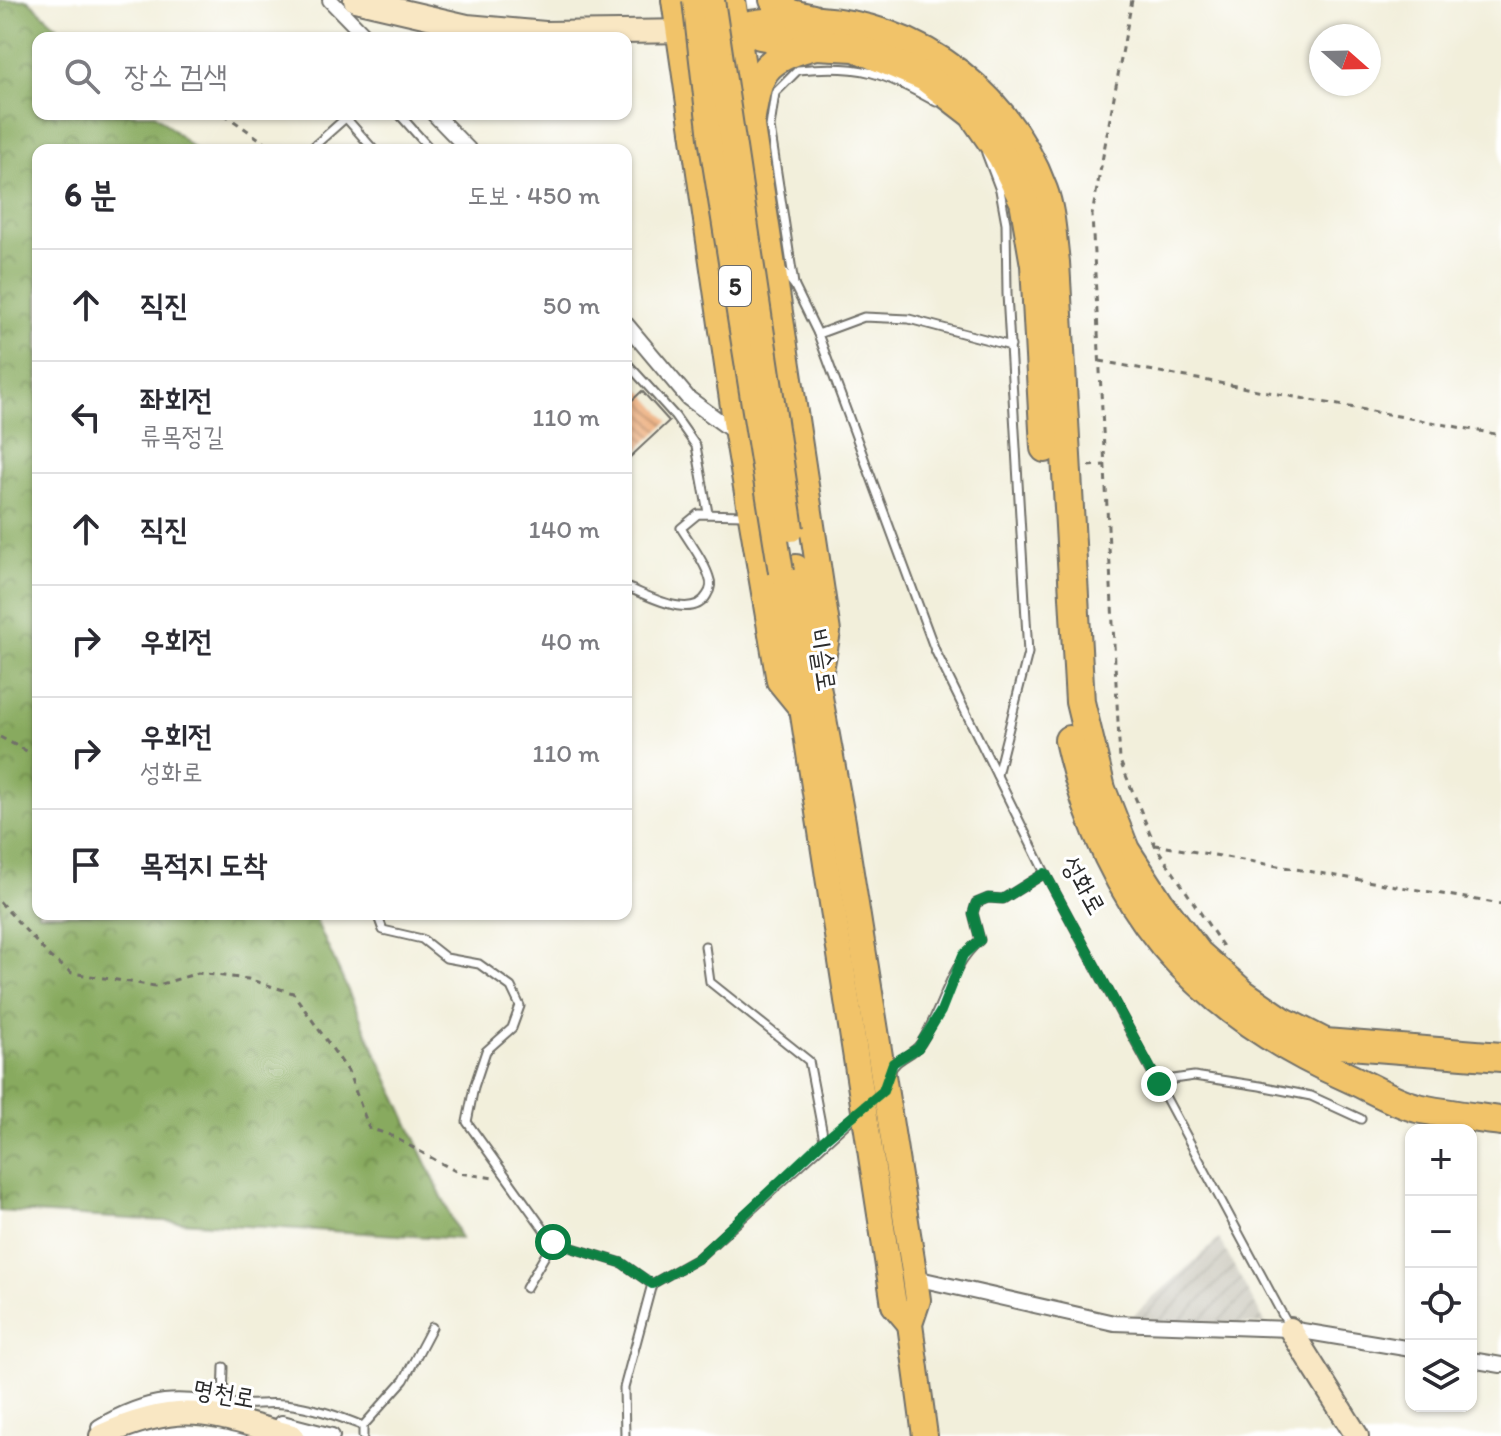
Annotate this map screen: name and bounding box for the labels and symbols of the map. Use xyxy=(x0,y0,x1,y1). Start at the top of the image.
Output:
north arrow xyxy=(1309,24,1381,96)
road number: 5 xyxy=(719,266,751,306)
street label: 비슬로 xyxy=(802,627,844,693)
street label: 성화로 xyxy=(1055,850,1113,920)
route end xyxy=(1141,1066,1177,1102)
route start xyxy=(535,1224,571,1260)
street label: 명천로 xyxy=(190,1372,258,1414)

